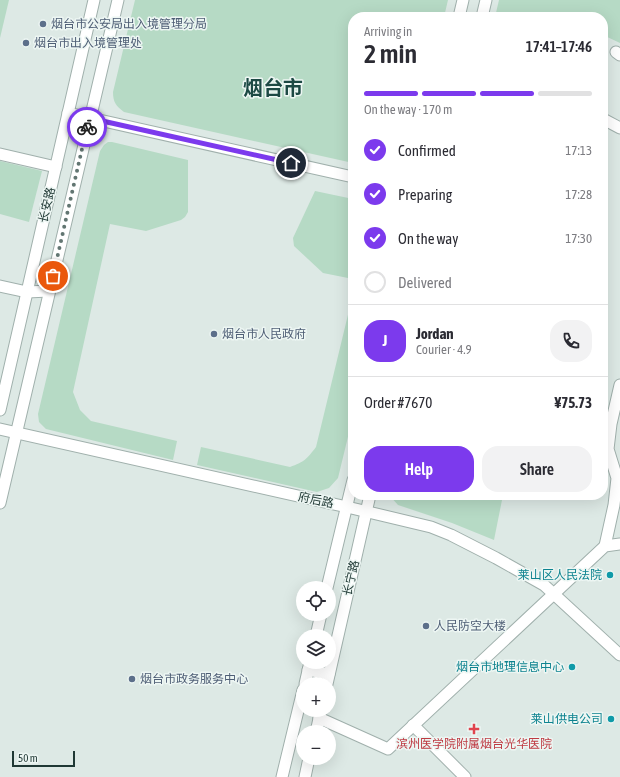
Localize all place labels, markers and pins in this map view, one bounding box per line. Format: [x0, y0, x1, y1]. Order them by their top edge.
place label: 烟台市公安局出入境管理分局 [51, 17, 207, 31]
marker: 烟台市公安局出入境管理分局 [38, 19, 48, 29]
place label: 烟台市出入境管理处 [34, 36, 142, 50]
marker: 烟台市出入境管理处 [21, 38, 31, 48]
pin [274, 146, 308, 180]
pin [36, 259, 70, 293]
place label: 烟台市人民政府 [222, 327, 306, 341]
marker: 烟台市人民政府 [209, 329, 219, 339]
place label: 莱山区人民法院 [518, 568, 602, 582]
marker: 莱山区人民法院 [605, 570, 615, 580]
place label: 人民防空大楼 [434, 619, 506, 633]
marker: 人民防空大楼 [421, 621, 431, 631]
place label: 烟台市地理信息中心 [456, 660, 564, 674]
marker: 烟台市地理信息中心 [567, 662, 577, 672]
place label: 烟台市政务服务中心 [140, 672, 248, 686]
marker: 烟台市政务服务中心 [127, 674, 137, 684]
place label: 莱山供电公司 [531, 712, 603, 726]
marker: 莱山供电公司 [606, 714, 616, 724]
marker: 滨州医学院附属烟台光华医院 [468, 723, 480, 735]
place label: 滨州医学院附属烟台光华医院 [396, 737, 552, 751]

